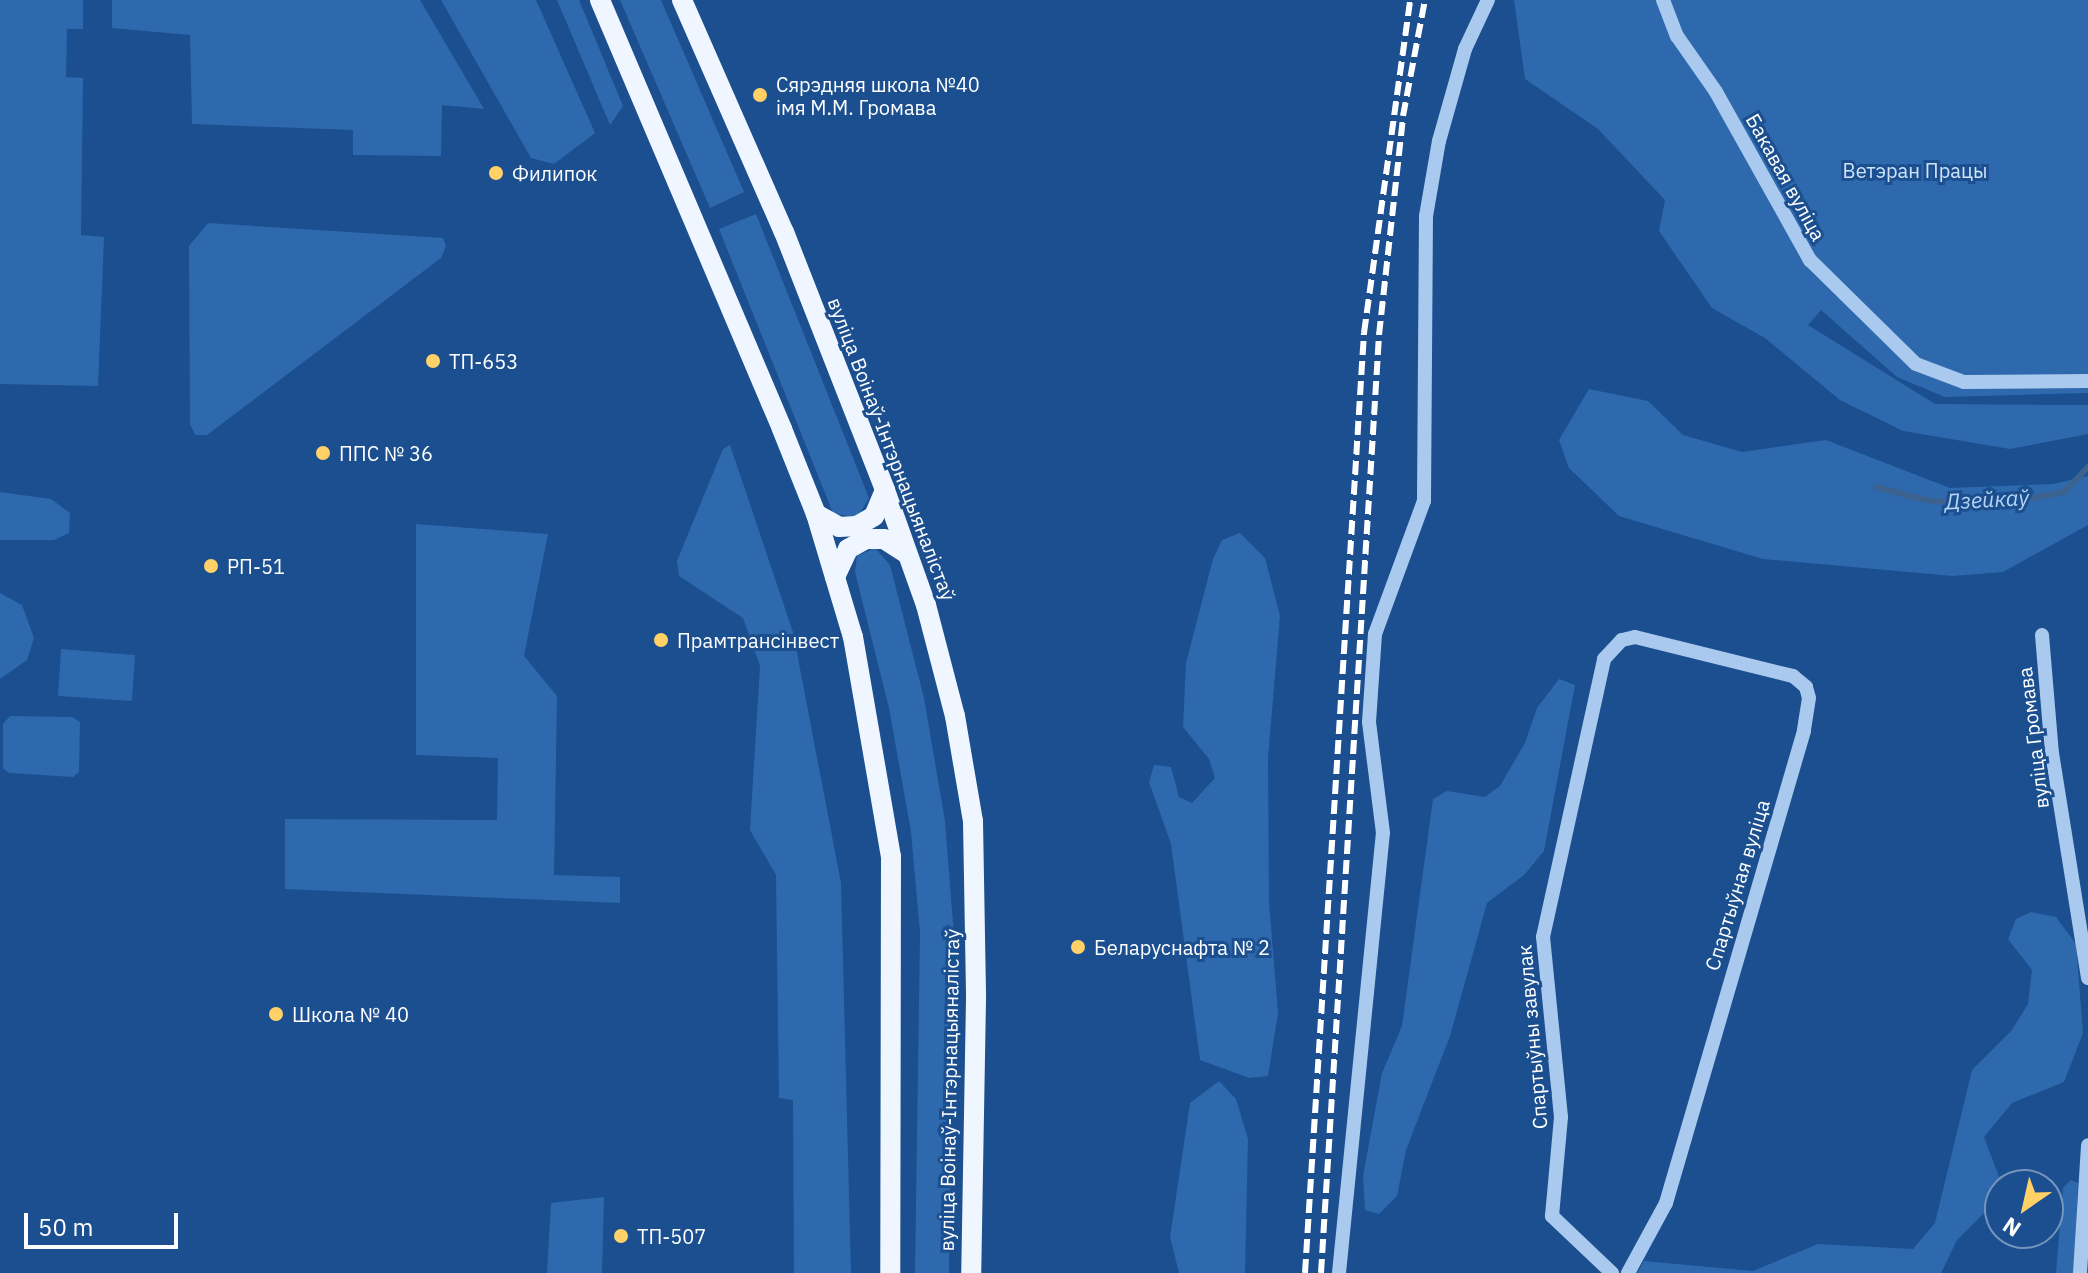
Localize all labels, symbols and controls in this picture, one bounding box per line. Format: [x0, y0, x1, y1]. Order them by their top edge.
place label: Сярэдняя школа №40 імя М.М. Громава [776, 72, 980, 119]
marker: Сярэдняя школа №40 імя М.М. Громава [751, 86, 769, 104]
street label: Бакавая вуліца [1741, 109, 1831, 245]
park label: Ветэран Працы [1843, 158, 1987, 182]
place label: Филипок [512, 161, 597, 185]
marker: Филипок [487, 164, 505, 182]
street label: вуліца Воінаў-Інтэрнацыяналістаў [823, 294, 961, 604]
place label: ТП-653 [449, 349, 518, 373]
marker: ТП-653 [424, 352, 442, 370]
place label: ППС № 36 [339, 441, 433, 465]
marker: ППС № 36 [314, 444, 332, 462]
water label: Дзейкаў [1944, 484, 2030, 514]
place label: РП-51 [227, 554, 285, 578]
marker: РП-51 [202, 557, 220, 575]
place label: Прамтрансінвест [677, 628, 839, 652]
marker: Прамтрансінвест [652, 631, 670, 649]
street label: вуліца Громава [2012, 666, 2054, 810]
street label: Спартыўная вуліца [1700, 797, 1774, 973]
street label: вуліца Воінаў-Інтэрнацыяналістаў [934, 929, 964, 1251]
place label: Беларуснафта № 2 [1094, 935, 1270, 959]
marker: Беларуснафта № 2 [1069, 938, 1087, 956]
street label: Спартыўны завулак [1512, 944, 1552, 1130]
place label: Школа № 40 [292, 1002, 409, 1026]
marker: Школа № 40 [267, 1005, 285, 1023]
north arrow [1984, 1169, 2064, 1249]
scale bar [28, 1197, 182, 1247]
text: 50 m [38, 1211, 93, 1243]
text: N [1997, 1211, 2026, 1244]
place label: ТП-507 [637, 1224, 706, 1248]
marker: ТП-507 [612, 1227, 630, 1245]

